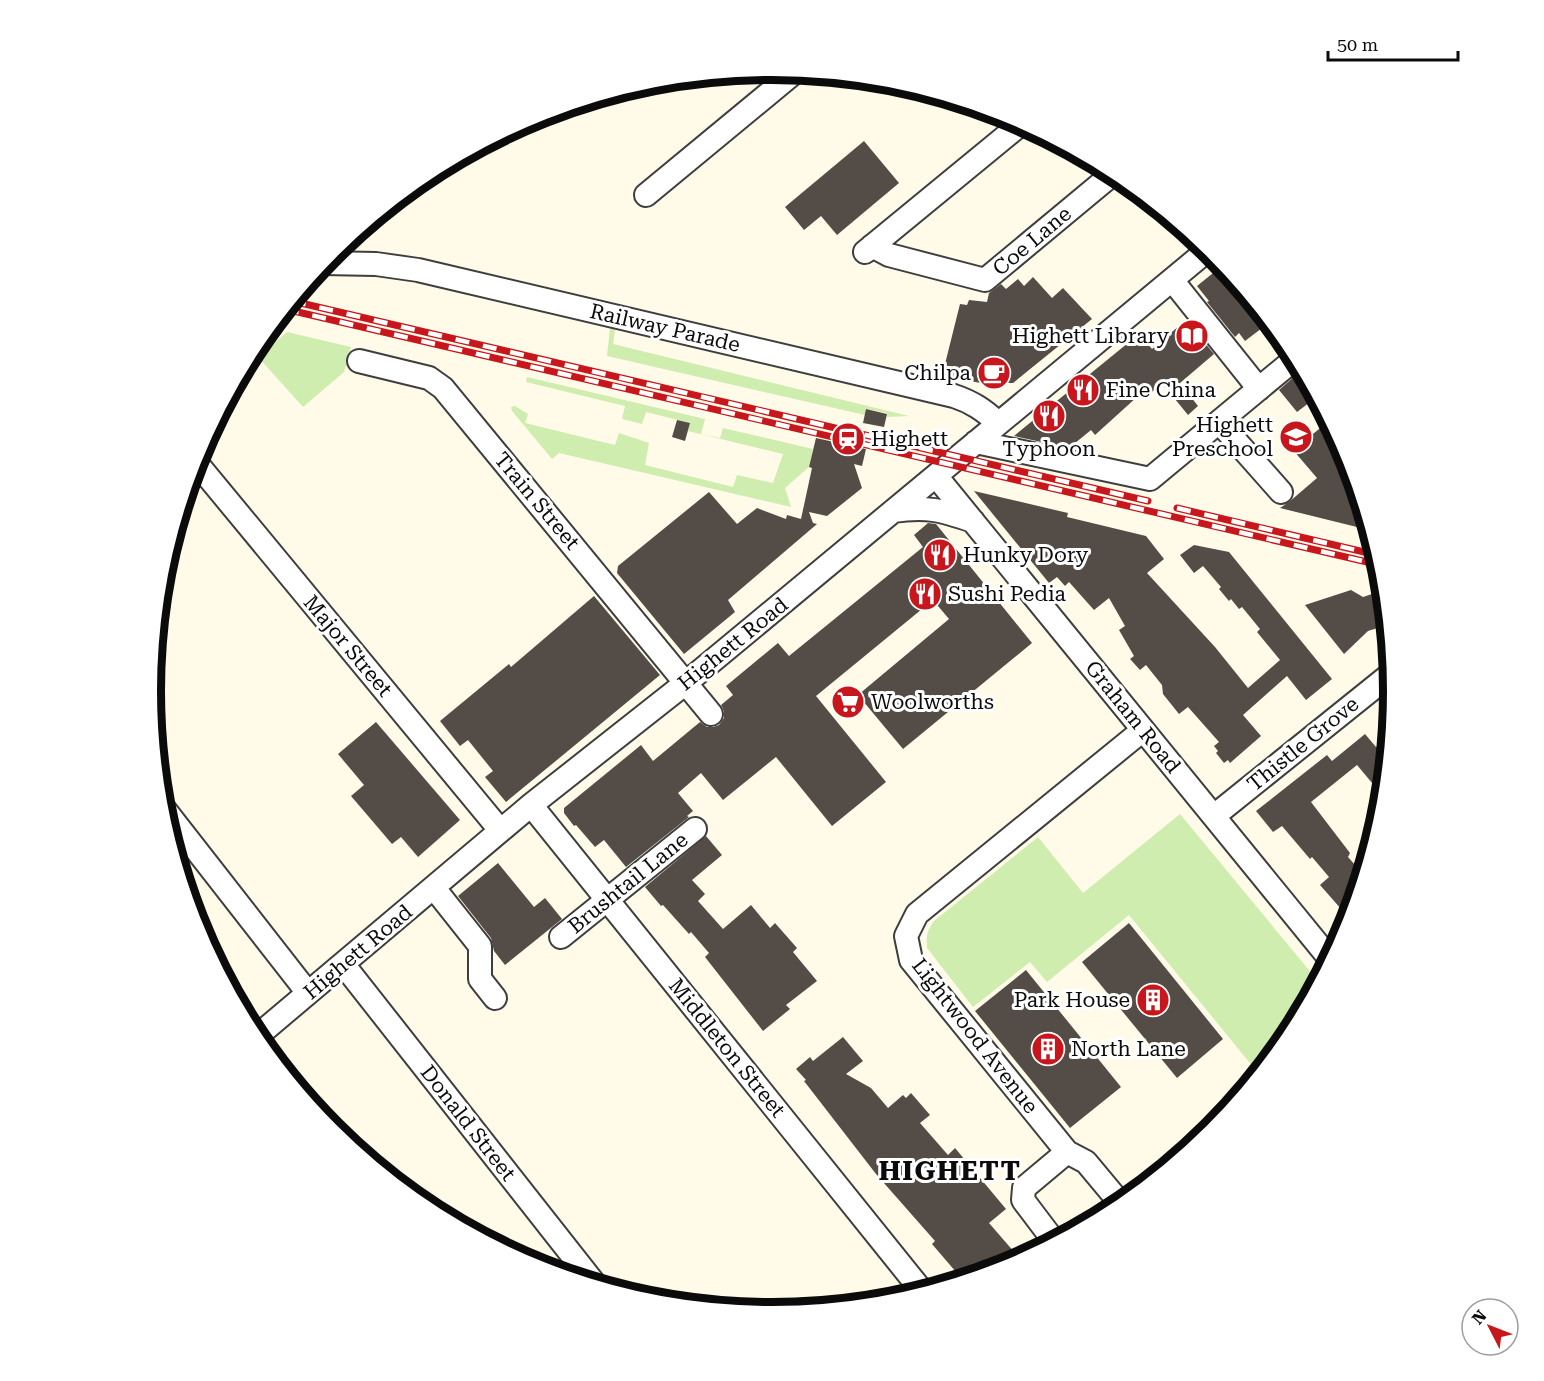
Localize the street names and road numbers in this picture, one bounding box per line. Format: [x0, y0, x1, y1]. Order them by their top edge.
street label: Coe Lane [988, 201, 1076, 281]
street label: Railway Parade [588, 299, 742, 357]
street label: Train Street [489, 448, 585, 555]
street label: Major Street [299, 591, 397, 702]
street label: Highett Road [673, 592, 793, 695]
street label: Graham Road [1080, 656, 1186, 778]
street label: Thistle Grove [1243, 692, 1363, 796]
street label: Brushtail Lane [563, 828, 693, 938]
street label: Highett Road [299, 899, 417, 1004]
street label: Lightwood Avenue [907, 954, 1043, 1118]
street label: Middleton Street [664, 974, 790, 1122]
street label: Donald Street [416, 1061, 521, 1186]

